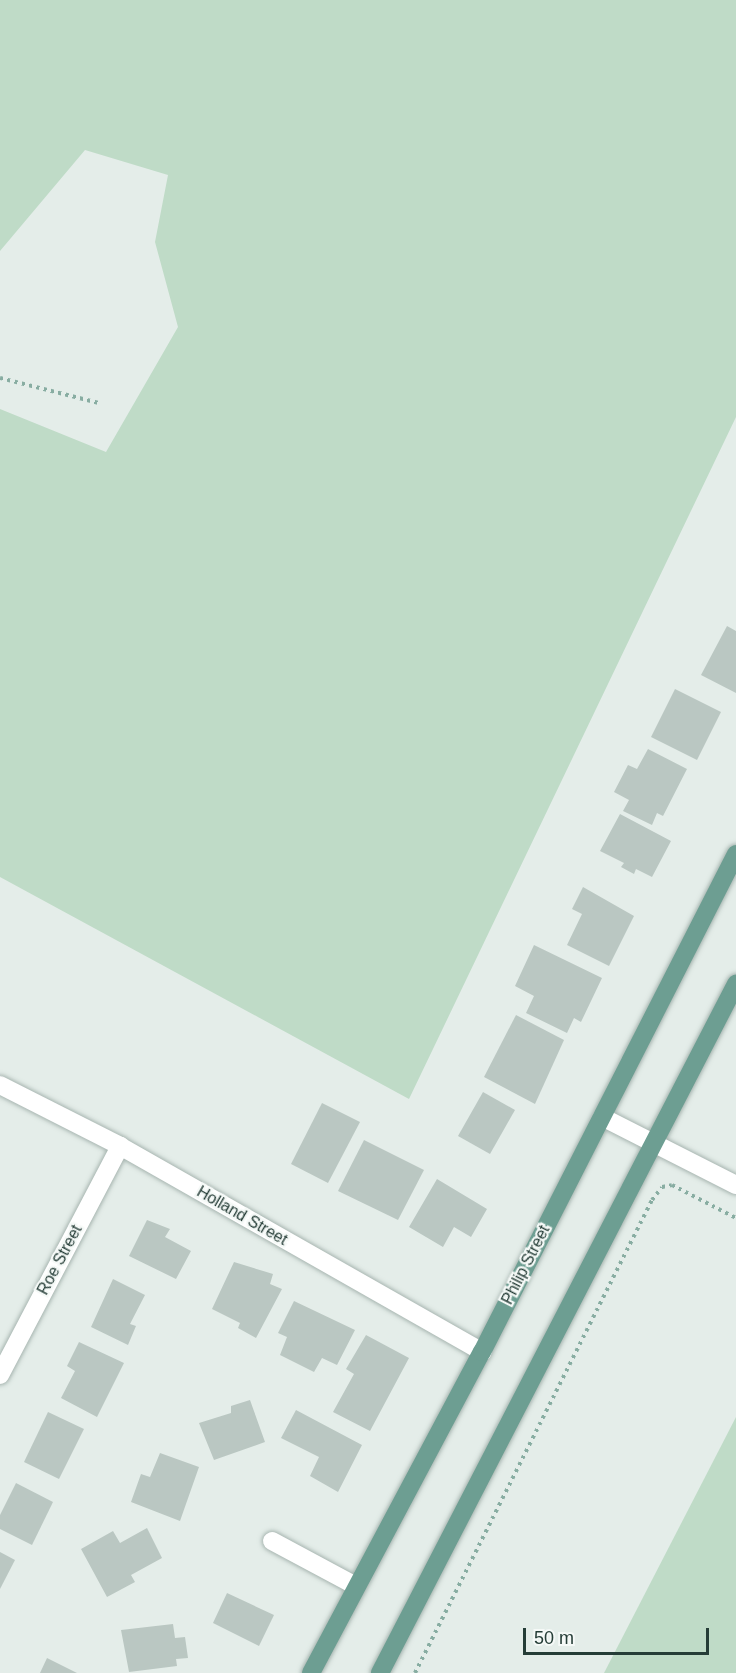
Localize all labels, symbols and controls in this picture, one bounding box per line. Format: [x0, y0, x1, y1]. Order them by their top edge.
street label: Holland Street [193, 1182, 291, 1250]
street label: Roe Street [34, 1222, 86, 1298]
street label: Philip Street [498, 1222, 554, 1308]
scale bar [526, 1616, 712, 1654]
text: 50 m [534, 1628, 574, 1648]

